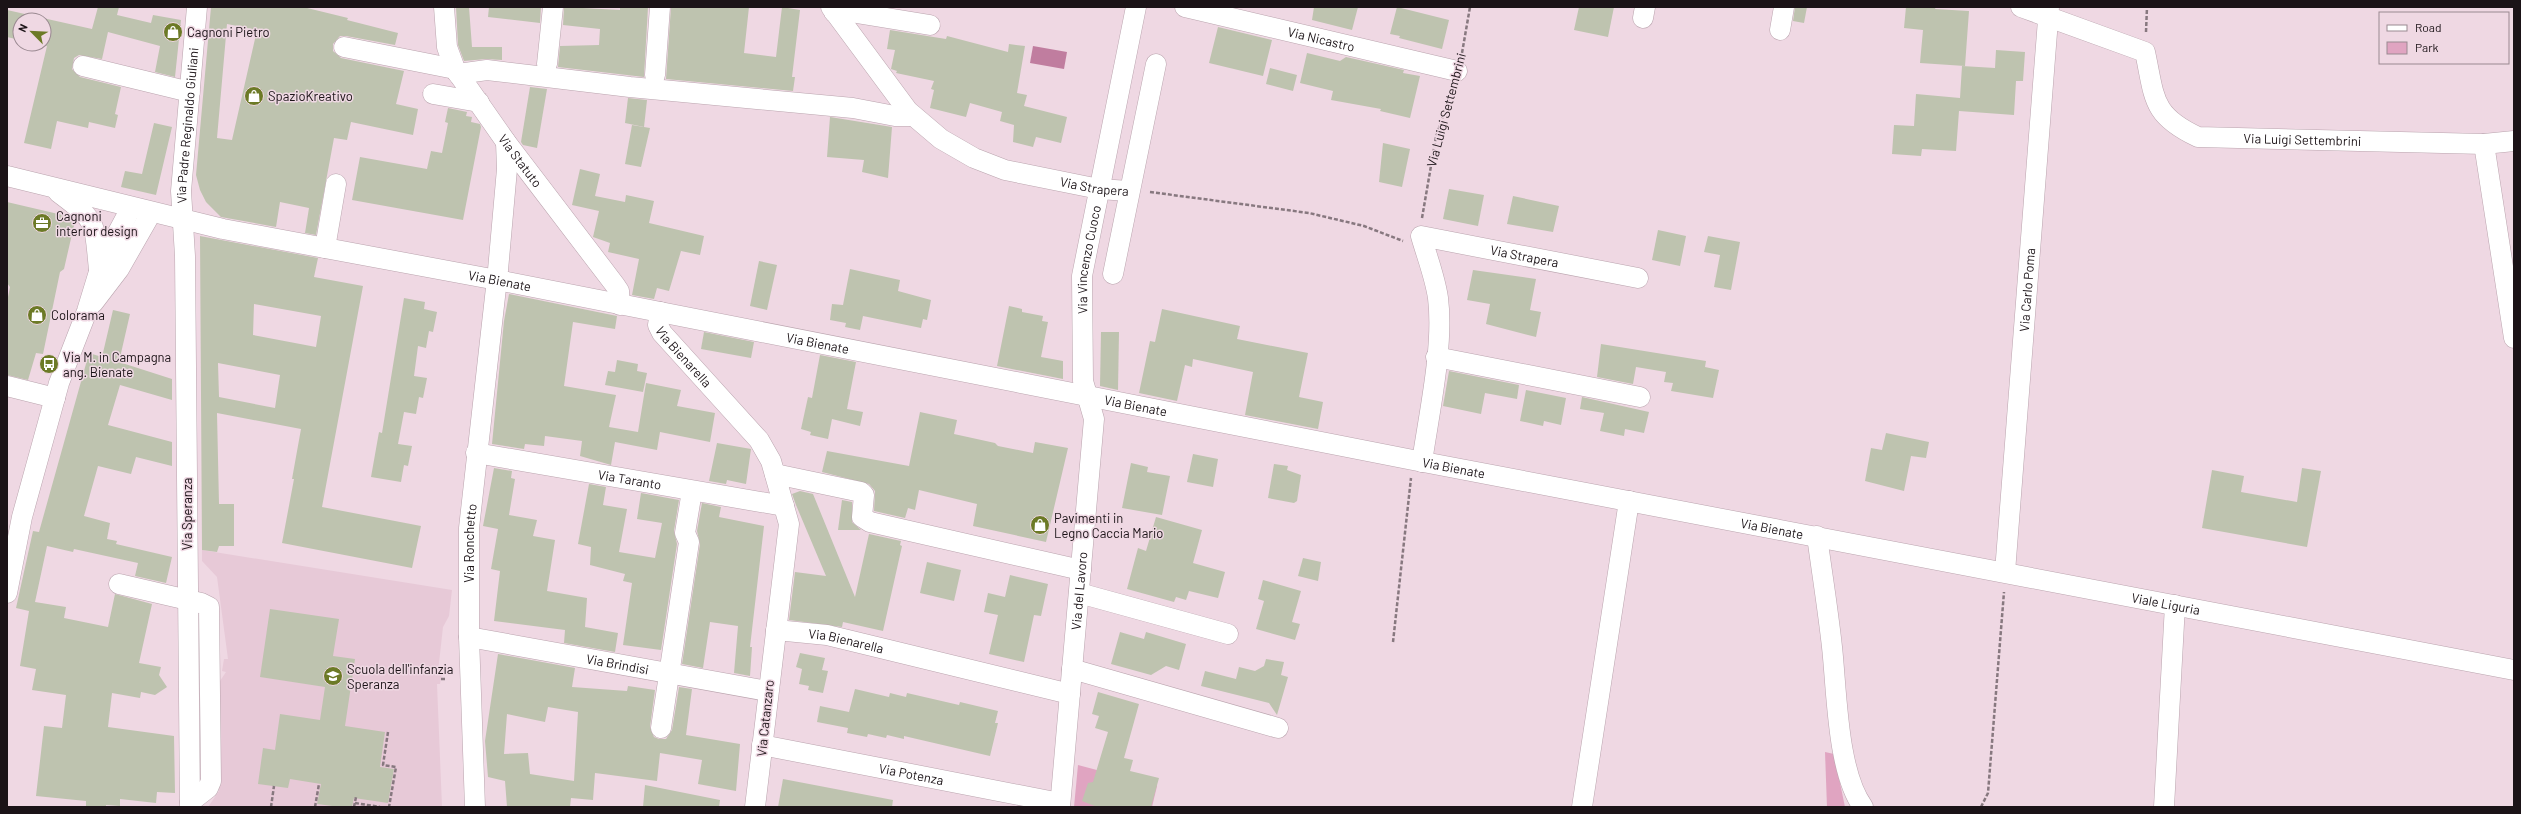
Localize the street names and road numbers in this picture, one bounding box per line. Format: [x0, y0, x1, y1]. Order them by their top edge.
street label: Via Nicastro [1286, 23, 1356, 55]
street label: Via Padre Reginaldo Giuliani [173, 47, 201, 204]
street label: Via Luigi Settembrini [1423, 51, 1469, 169]
street label: Via Luigi Settembrini [2243, 130, 2361, 149]
street label: Via Statuto [495, 131, 546, 190]
street label: Via Strapera [1059, 173, 1129, 199]
street label: Via Vincenzo Cuoco [1074, 204, 1104, 314]
street label: Via Strapera [1489, 242, 1560, 270]
street label: Via Carlo Poma [2016, 247, 2038, 332]
street label: Via Bienate [467, 267, 533, 295]
street label: Via Bienarella [652, 324, 715, 390]
street label: Via Bienate [785, 329, 851, 357]
street label: Via Bienate [1103, 392, 1169, 420]
street label: Via Bienate [1421, 454, 1487, 482]
street label: Via Taranto [597, 466, 663, 493]
street label: Via Speranza [179, 478, 195, 550]
street label: Via Ronchetto [461, 503, 480, 583]
street label: Via Bienate [1739, 515, 1805, 542]
street label: Via del Lavoro [1068, 551, 1090, 631]
street label: Viale Liguria [2130, 589, 2201, 618]
street label: Via Bienarella [808, 625, 885, 656]
street label: Via Brindisi [585, 650, 650, 677]
street label: Via Catanzaro [753, 679, 777, 757]
street label: Via Potenza [877, 760, 945, 788]

